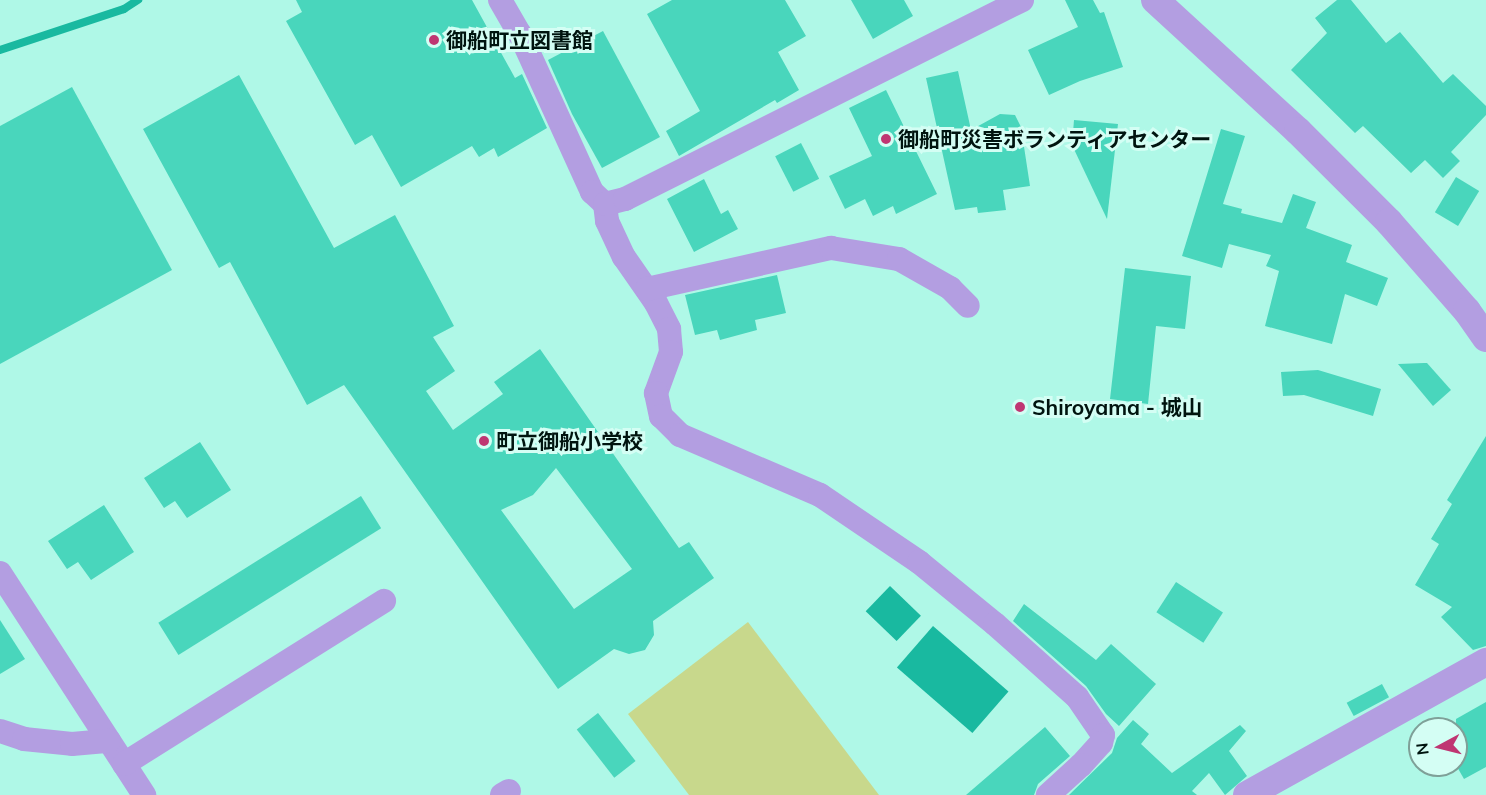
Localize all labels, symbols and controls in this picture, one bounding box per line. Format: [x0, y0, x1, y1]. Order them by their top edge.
place label: 御船町立図書館 [446, 27, 593, 53]
marker: 御船町立図書館 [427, 33, 441, 47]
place label: 御船町災害ボランティアセンター [898, 126, 1213, 152]
marker: 御船町災害ボランティアセンター [879, 132, 893, 146]
place label: Shiroyama - 城山 [1032, 394, 1203, 420]
marker: Shiroyama - 城山 [1013, 400, 1027, 414]
place label: 町立御船小学校 [496, 428, 643, 454]
marker: 町立御船小学校 [477, 434, 491, 448]
north arrow [1408, 717, 1468, 777]
text: N [1411, 742, 1433, 756]

